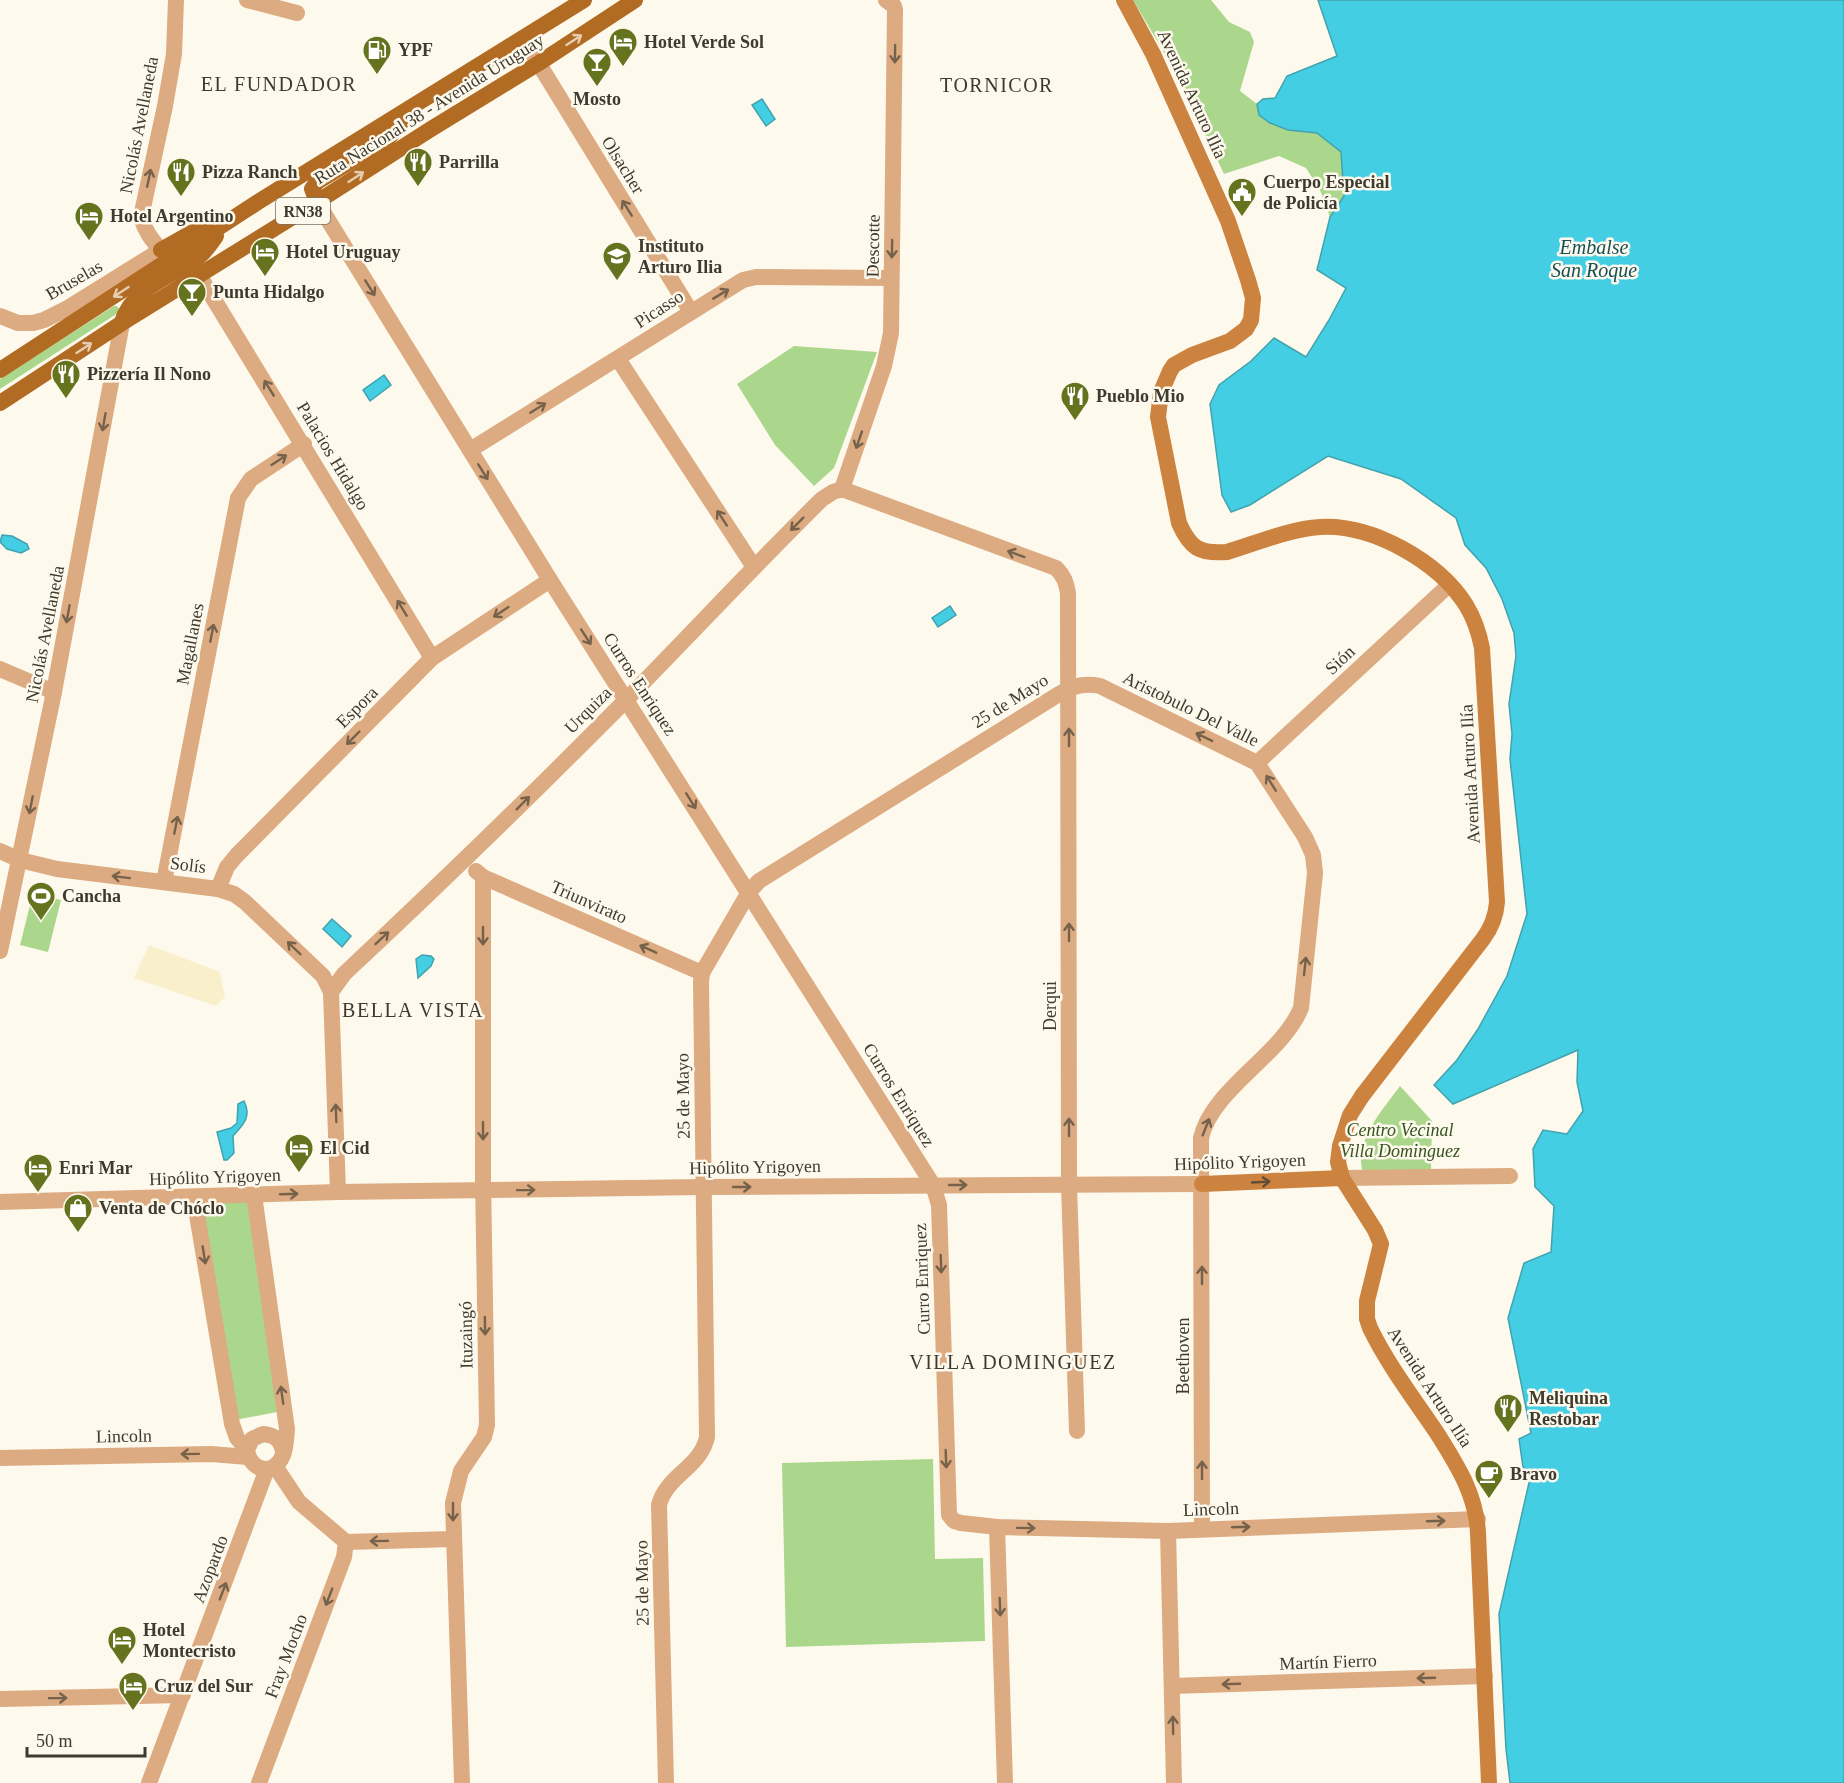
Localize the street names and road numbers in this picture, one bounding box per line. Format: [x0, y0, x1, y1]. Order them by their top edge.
street label: Avenida Arturo Ilía [1153, 27, 1231, 162]
street label: Ruta Nacional 38 - Avenida Uruguay [310, 30, 548, 188]
street label: Nicolás Avellaneda [116, 55, 162, 195]
street label: Olsacher [598, 133, 648, 197]
road number: RN38 [276, 198, 330, 224]
street label: Descotte [862, 214, 884, 278]
street label: Bruselas [42, 256, 106, 304]
street label: Picasso [631, 286, 687, 332]
street label: Palacios Hidalgo [293, 398, 373, 514]
street label: Nicolás Avellaneda [22, 564, 68, 704]
street label: Magallanes [172, 601, 208, 687]
street label: Curros Enriquez [599, 629, 681, 739]
street label: Sión [1321, 641, 1359, 679]
street label: Aristobulo Del Valle [1120, 667, 1262, 751]
street label: 25 de Mayo [968, 670, 1052, 732]
street label: Espora [332, 682, 382, 732]
street label: Urquiza [560, 682, 616, 738]
street label: Avenida Arturo Ilía [1456, 704, 1484, 844]
street label: Solís [169, 853, 207, 877]
street label: Triunvirato [548, 876, 630, 928]
street label: Derqui [1040, 981, 1060, 1031]
street label: Curros Enriquez [859, 1039, 939, 1151]
street label: 25 de Mayo [672, 1053, 694, 1139]
street label: Hipólito Yrigoyen [1174, 1150, 1306, 1174]
street label: Hipólito Yrigoyen [689, 1156, 821, 1178]
street label: Hipólito Yrigoyen [149, 1165, 281, 1189]
street label: Curro Enriquez [910, 1223, 934, 1335]
street label: Ituzaingó [455, 1301, 477, 1369]
street label: Beethoven [1173, 1318, 1193, 1394]
street label: Avenida Arturo Ilía [1384, 1323, 1476, 1451]
street label: Lincoln [96, 1426, 152, 1446]
street label: Lincoln [1183, 1498, 1239, 1520]
street label: Azopardo [188, 1532, 232, 1606]
street label: 25 de Mayo [631, 1540, 653, 1626]
street label: Fray Mocho [261, 1611, 311, 1701]
street label: Martín Fierro [1279, 1650, 1377, 1674]

